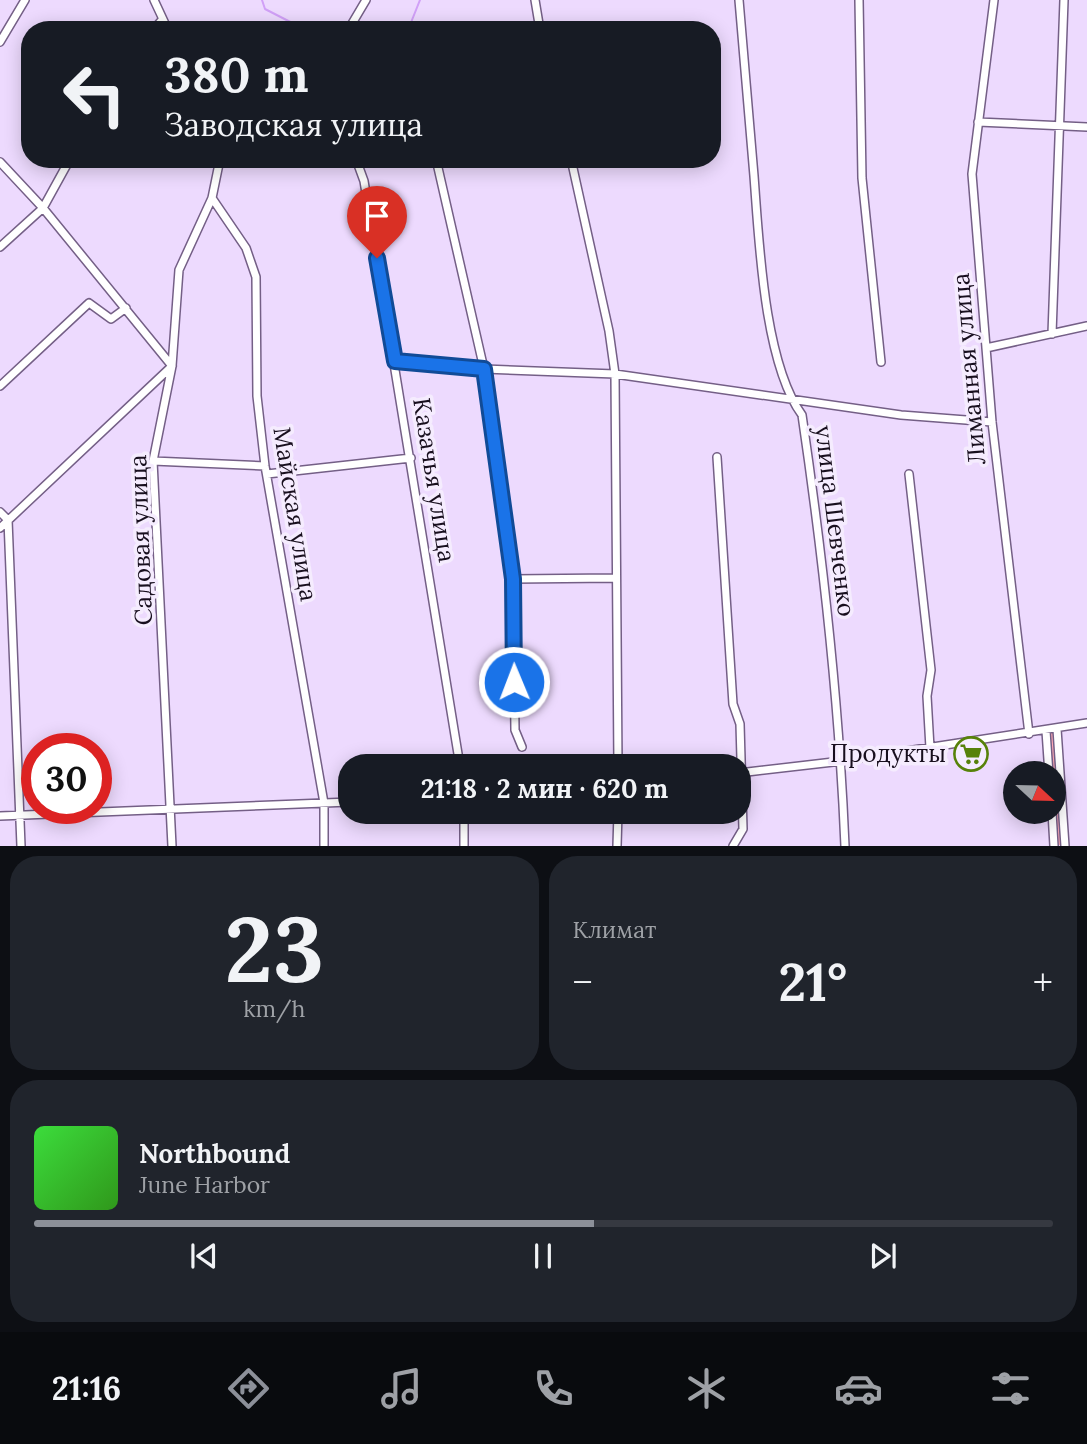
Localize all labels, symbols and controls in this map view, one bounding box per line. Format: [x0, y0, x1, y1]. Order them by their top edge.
text: 380 m [164, 43, 309, 105]
icon: left [49, 49, 140, 140]
text: Заводская улица [164, 104, 423, 145]
pin [347, 186, 407, 258]
icon: arrive [358, 197, 396, 235]
street label: Лиманная улица [945, 272, 992, 466]
street label: Казачья улица [406, 395, 463, 564]
street label: улица Шевченко [808, 424, 863, 618]
street label: Майская улица [266, 425, 325, 603]
street label: Садовая улица [122, 454, 159, 626]
position arrow [477, 645, 551, 719]
speed limit sign: 30 [21, 733, 112, 824]
supermarket icon: Продукты [952, 735, 990, 773]
place label: Продукты [830, 738, 946, 769]
north arrow [1003, 761, 1066, 824]
map controls [1003, 761, 1066, 824]
text: 21:18 · 2 мин · 620 m [421, 772, 668, 805]
text: 23 [225, 890, 324, 1007]
text: Климат [573, 915, 656, 944]
text: 21° [778, 949, 847, 1015]
text: − [573, 958, 593, 1006]
text: + [1033, 958, 1053, 1006]
text: km/h [243, 994, 305, 1023]
text: Northbound [139, 1137, 290, 1170]
text: June Harbor [139, 1170, 270, 1199]
icon: previous [185, 1237, 223, 1275]
icon: pause [524, 1237, 562, 1275]
icon: next [864, 1237, 902, 1275]
icon: directions [224, 1364, 273, 1413]
icon: music [377, 1364, 426, 1413]
icon: phone [529, 1364, 578, 1413]
icon: climate [682, 1364, 731, 1413]
icon: car [834, 1364, 883, 1413]
icon: filters [986, 1364, 1035, 1413]
text: 21:16 [52, 1368, 121, 1409]

